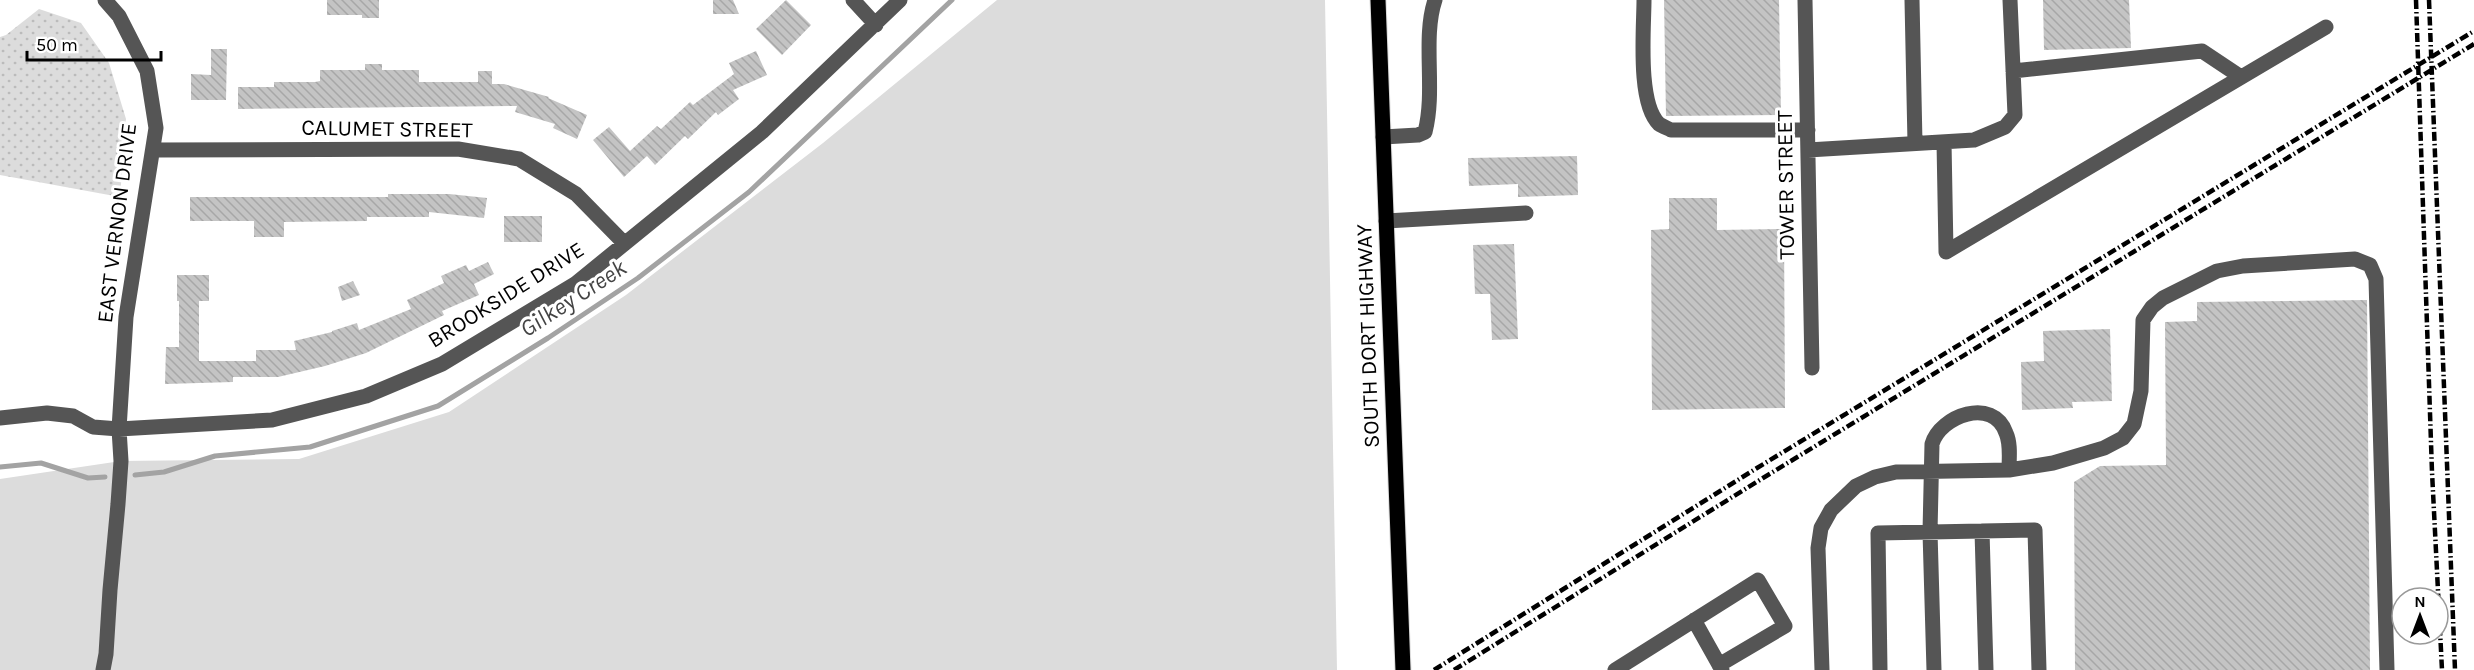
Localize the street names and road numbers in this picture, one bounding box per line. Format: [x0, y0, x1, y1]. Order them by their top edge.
street label: TOWER STREET [1772, 110, 1800, 260]
street label: CALUMET STREET [301, 115, 473, 143]
street label: EAST VERNON DRIVE [92, 122, 142, 324]
street label: SOUTH DORT HIGHWAY [1351, 224, 1385, 448]
street label: BROOKSIDE DRIVE [423, 236, 589, 354]

